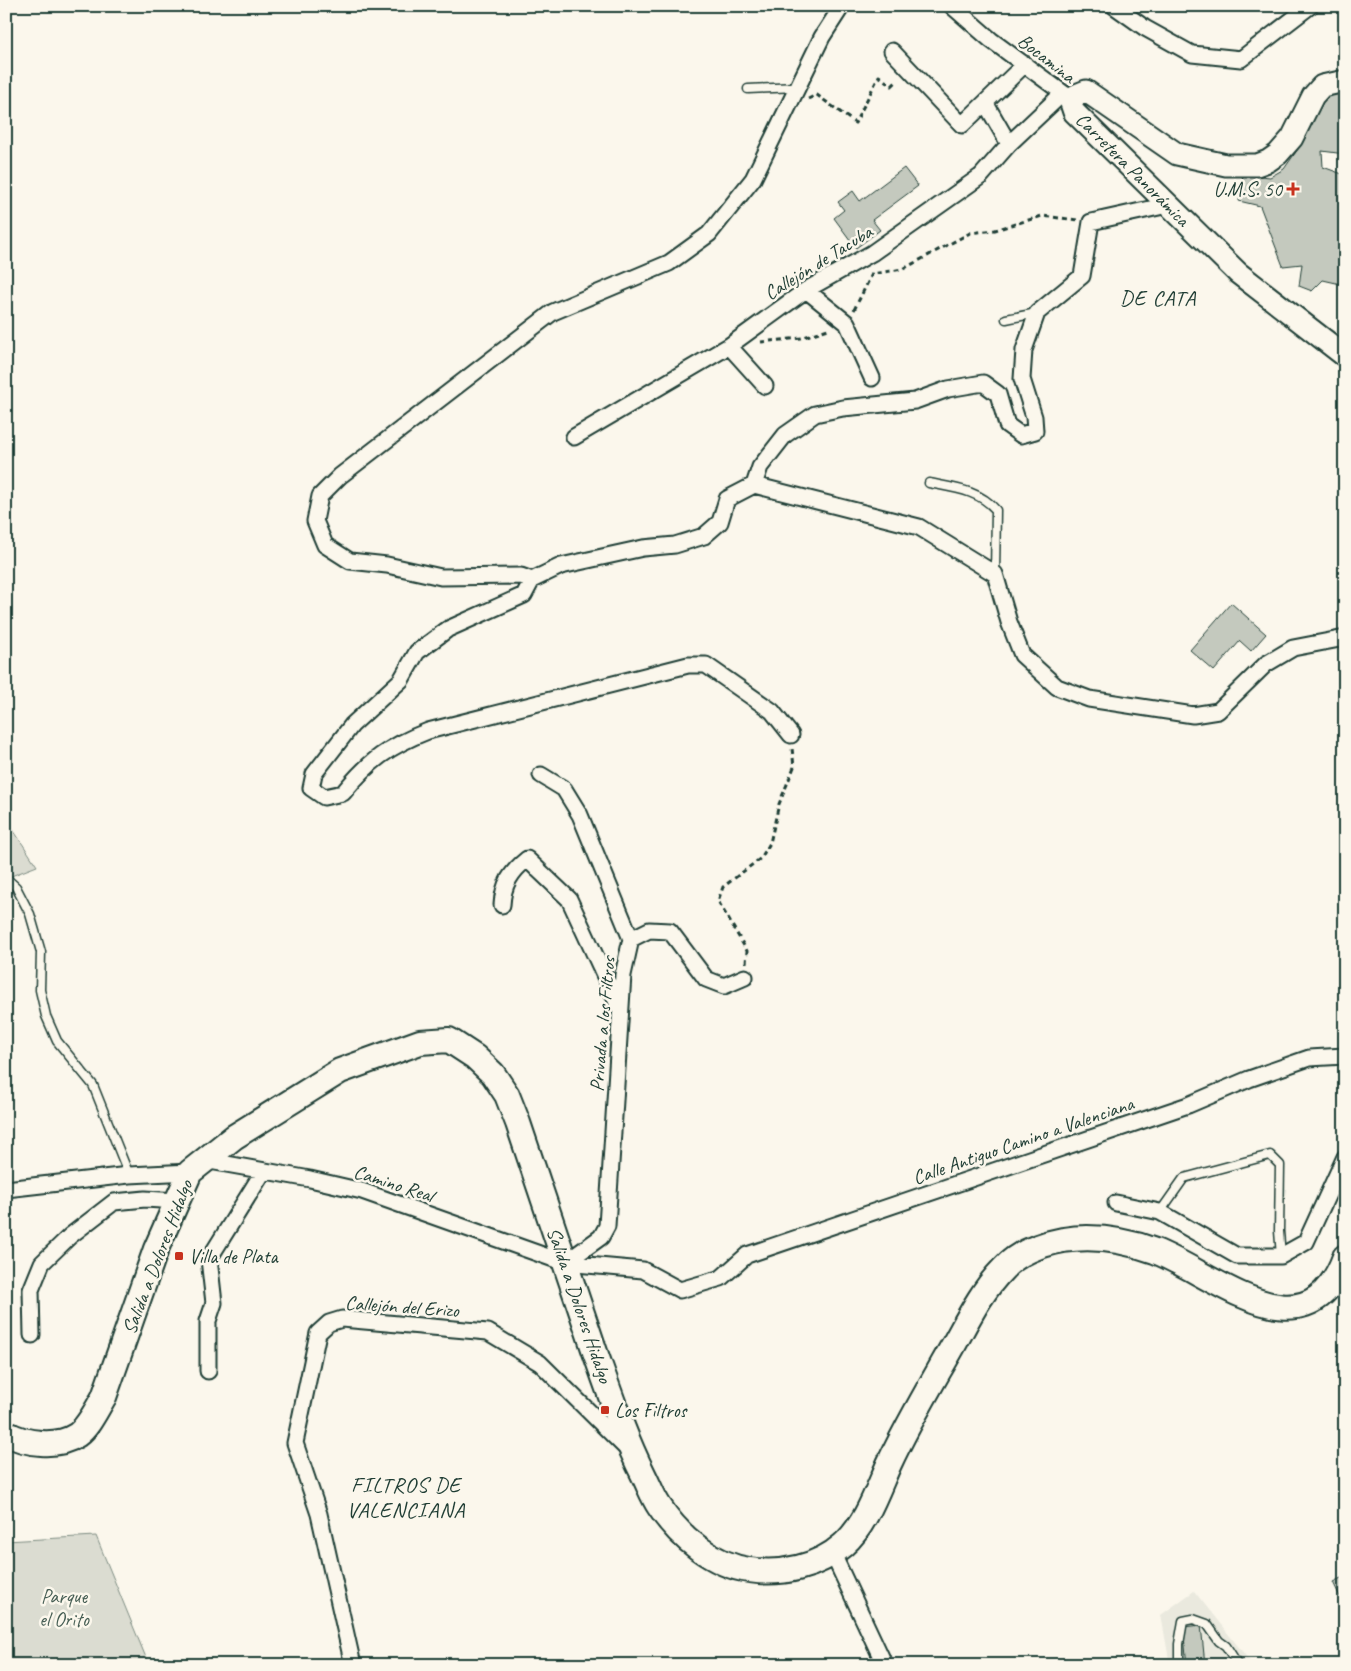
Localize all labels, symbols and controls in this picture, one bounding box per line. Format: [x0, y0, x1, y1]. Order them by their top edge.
street label: Bocamina [1013, 28, 1081, 89]
street label: Carretera Panorámica [1070, 107, 1196, 233]
place label: U.M.S. 50 [1214, 177, 1284, 202]
marker: U.M.S. 50 [1286, 182, 1300, 196]
street label: Callejón de Tacuba [759, 218, 878, 306]
district label: DE CATA [1120, 284, 1196, 312]
street label: Privada a los Filtros [584, 953, 621, 1093]
street label: Calle Antiguo Camino a Valenciana [909, 1090, 1139, 1190]
street label: Camino Real [351, 1159, 440, 1209]
street label: Salida a Dolores Hidalgo [117, 1176, 199, 1338]
street label: Salida a Dolores Hidalgo [541, 1224, 618, 1387]
place label: Villa de Plata [189, 1244, 280, 1269]
marker: Villa de Plata [173, 1250, 185, 1262]
street label: Callejón del Erizo [344, 1290, 461, 1323]
place label: Los Filtros [615, 1398, 689, 1423]
marker: Los Filtros [599, 1404, 611, 1416]
district label: FILTROS DE VALENCIANA [347, 1471, 465, 1524]
park label: Parque el Orito [39, 1584, 90, 1632]

